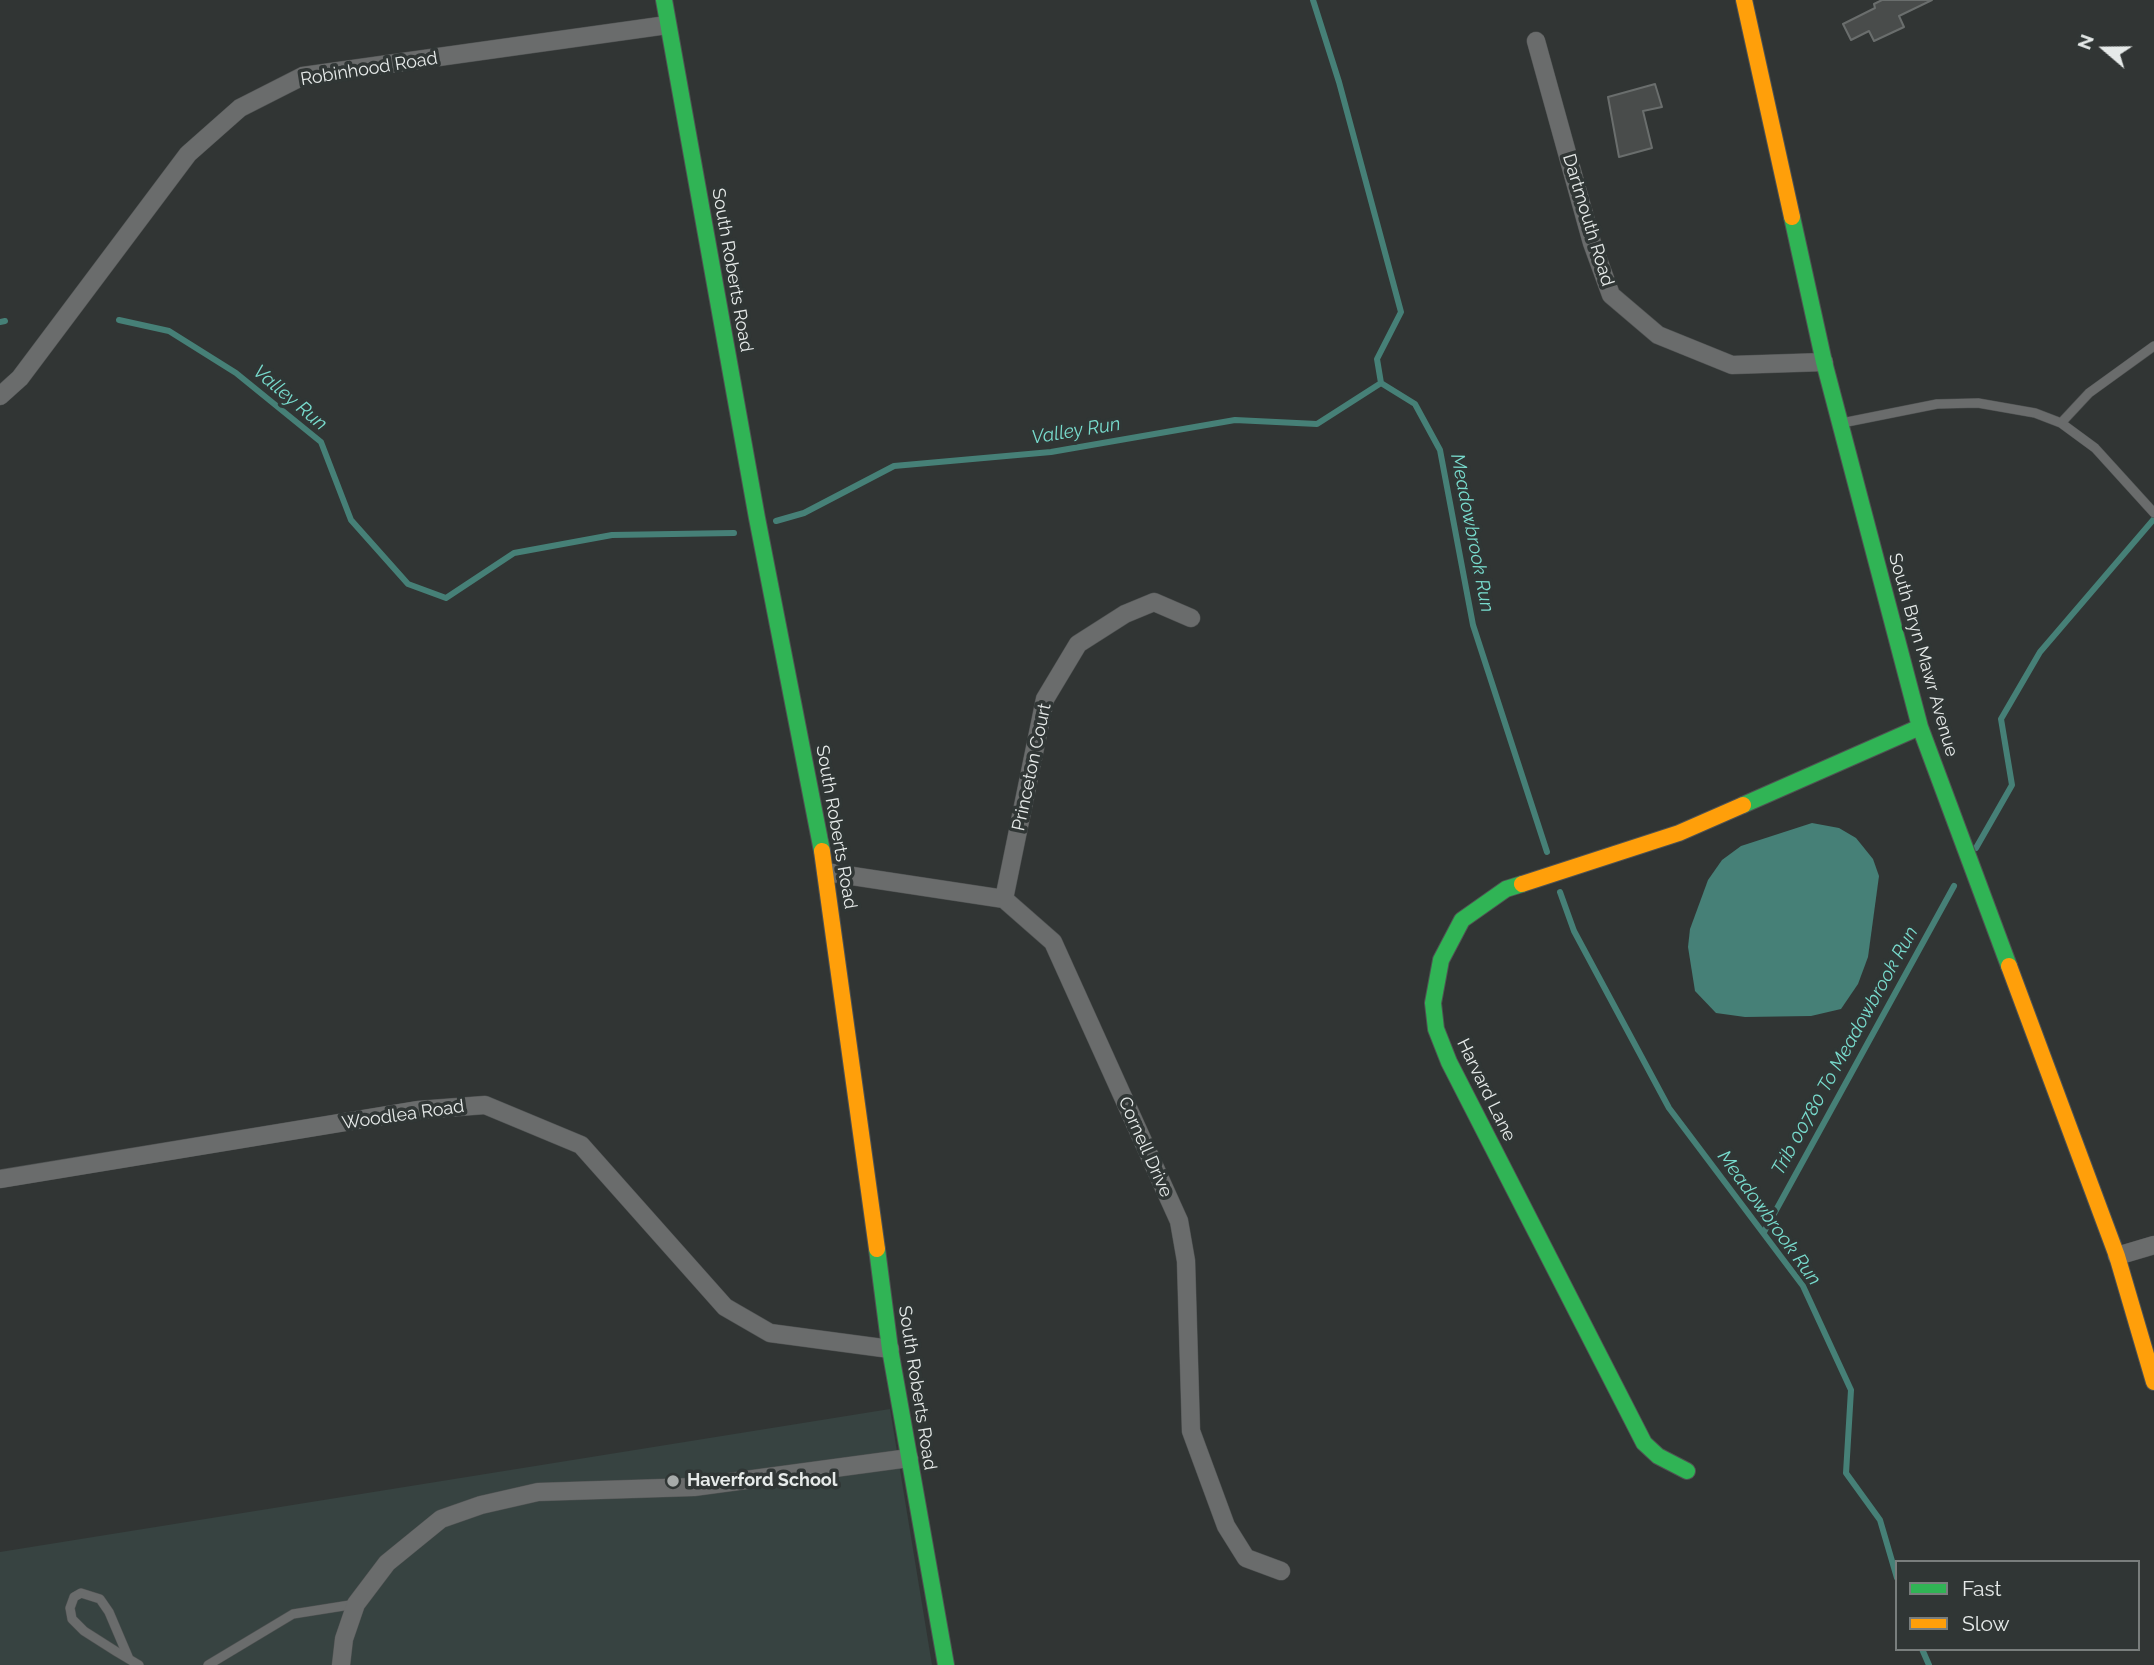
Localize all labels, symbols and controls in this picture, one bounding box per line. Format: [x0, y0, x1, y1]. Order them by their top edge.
north arrow [2070, 14, 2140, 84]
text: N [2072, 31, 2098, 52]
street label: Robinhood Road [299, 47, 439, 91]
street label: Dartmouth Road [1558, 151, 1618, 289]
street label: South Roberts Road [707, 186, 757, 354]
water label: Valley Run [248, 360, 332, 436]
water label: Valley Run [1030, 413, 1122, 449]
water label: Meadowbrook Run [1445, 452, 1499, 614]
street label: South Bryn Mawr Avenue [1884, 551, 1962, 759]
street label: Princeton Court [1008, 701, 1056, 833]
street label: South Roberts Road [811, 743, 861, 911]
water label: Trib 00780 To Meadowbrook Run [1767, 923, 1923, 1179]
street label: Harvard Lane [1452, 1035, 1520, 1145]
street label: Cornell Drive [1113, 1093, 1177, 1201]
street label: Woodlea Road [340, 1096, 466, 1134]
water label: Meadowbrook Run [1712, 1146, 1826, 1290]
street label: South Roberts Road [893, 1304, 941, 1472]
place label: Haverford School [687, 1470, 837, 1492]
marker: Haverford School [665, 1473, 681, 1489]
legend [1895, 1560, 2140, 1651]
text: Fast [1962, 1576, 2002, 1601]
text: Slow [1962, 1611, 2010, 1636]

